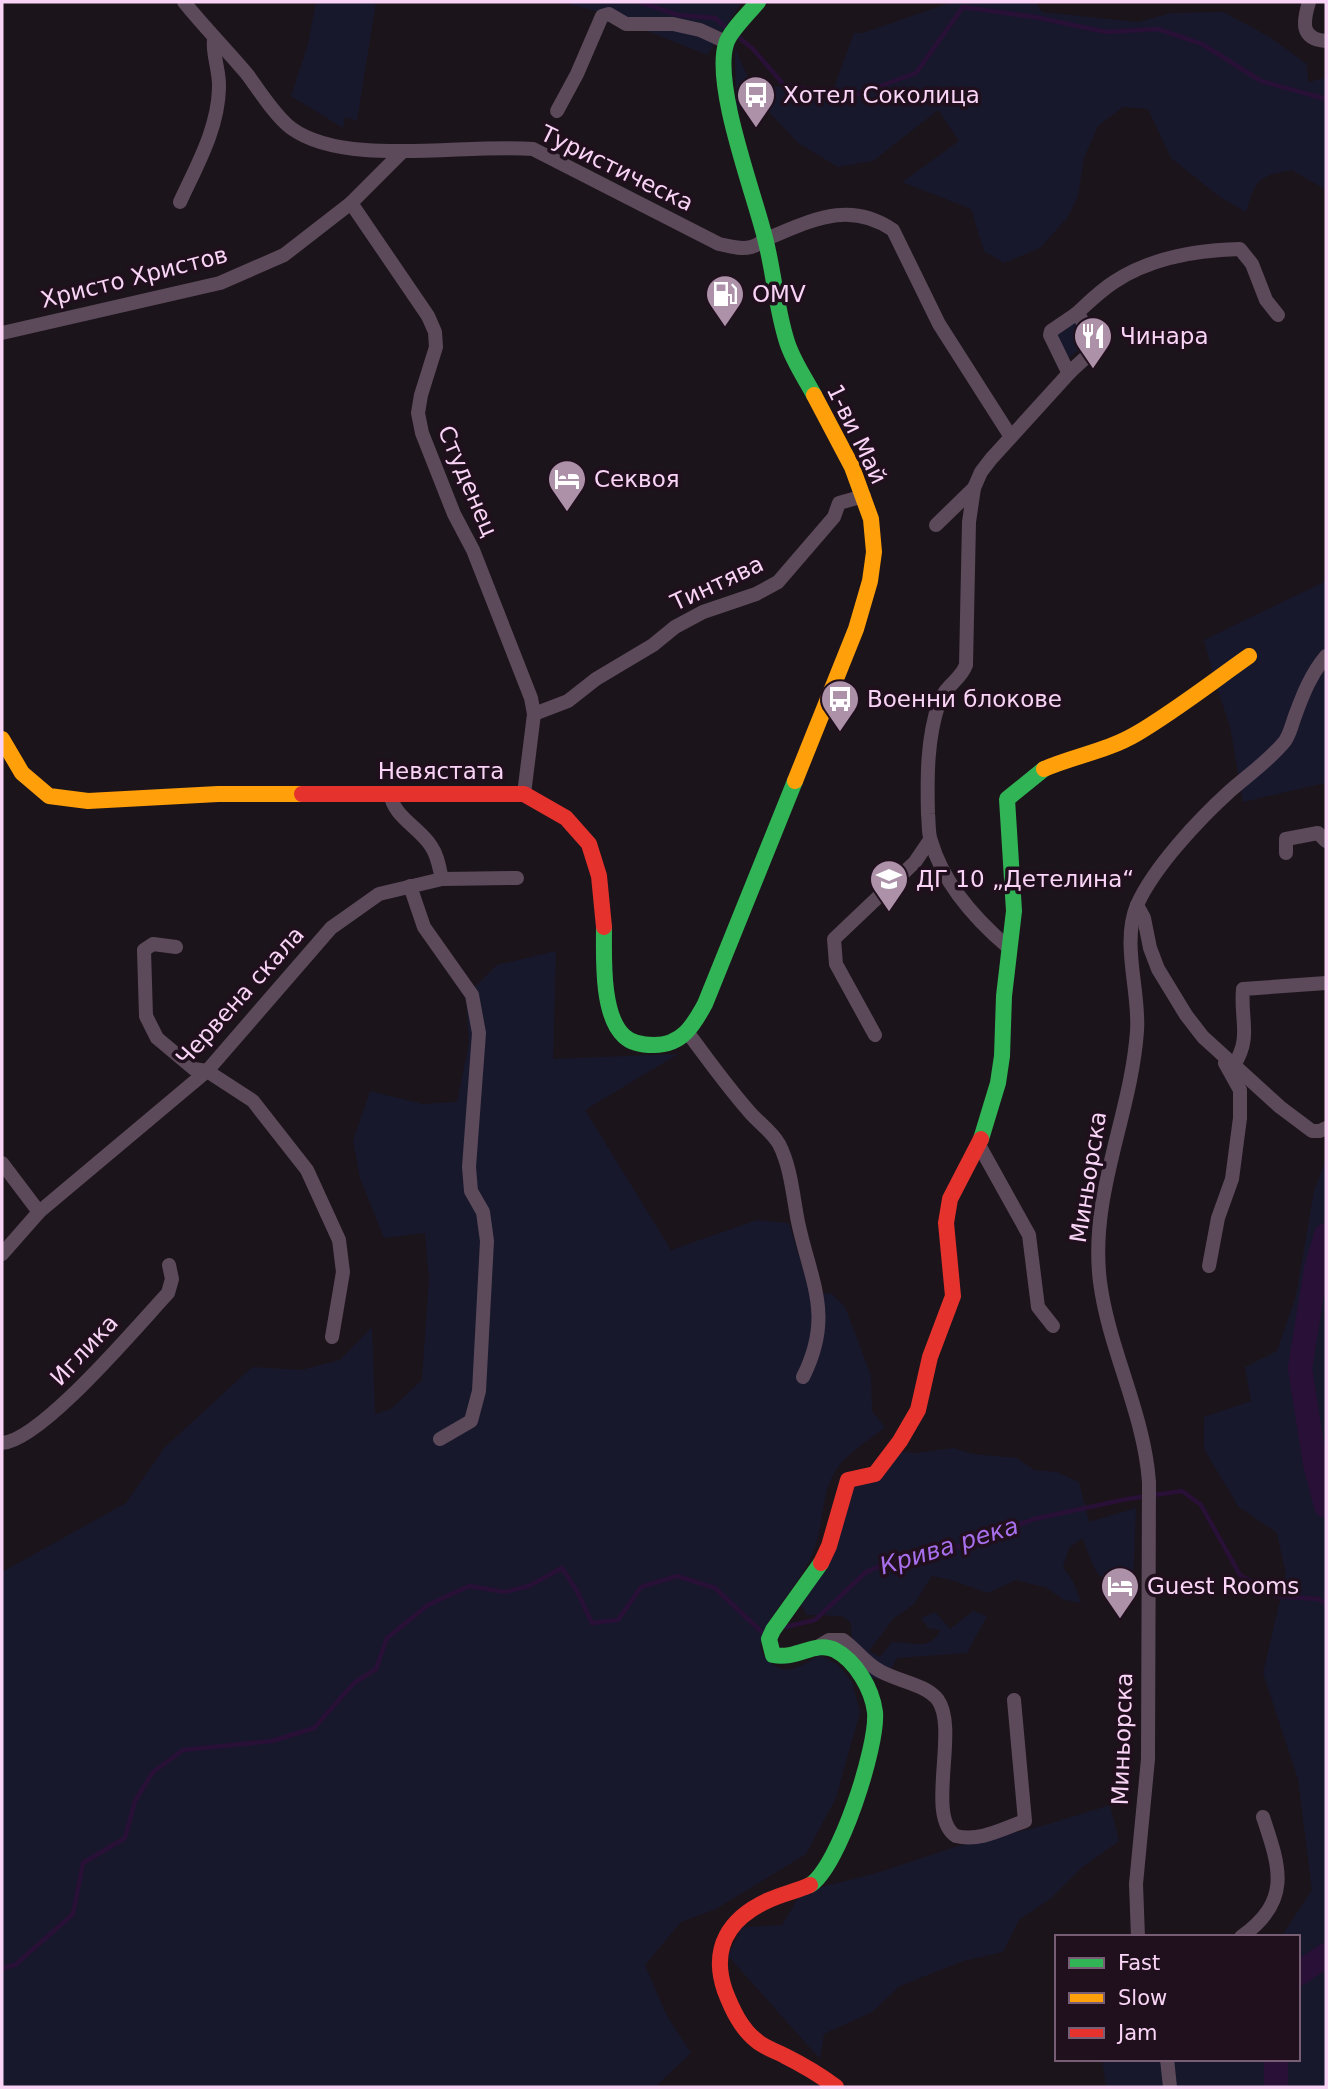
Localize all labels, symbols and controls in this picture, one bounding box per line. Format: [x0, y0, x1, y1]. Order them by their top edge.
bus stop icon: Хотел Соколица [735, 74, 777, 129]
place label: Хотел Соколица [783, 82, 980, 108]
street label: Туристическа [536, 119, 698, 216]
street label: Христо Христов [38, 241, 230, 313]
fuel station icon: OMV [704, 273, 746, 328]
place label: OMV [752, 281, 806, 307]
restaurant icon: Чинара [1072, 315, 1114, 370]
place label: Чинара [1120, 323, 1209, 349]
street label: 1-ви Май [822, 380, 892, 488]
street label: Студенец [433, 422, 503, 540]
hotel icon: Секвоя [546, 458, 588, 513]
place label: Секвоя [594, 466, 680, 492]
street label: Тинтява [666, 550, 767, 616]
bus stop icon: Военни блокове [819, 678, 861, 733]
place label: Военни блокове [867, 686, 1062, 712]
street label: Невястата [378, 758, 504, 784]
school or university icon: ДГ 10 „Детелина“ [868, 858, 910, 913]
place label: ДГ 10 „Детелина“ [916, 866, 1134, 892]
street label: Червена скала [171, 921, 309, 1071]
street label: Миньорска [1065, 1109, 1111, 1245]
street label: Иглика [45, 1309, 123, 1391]
water label: Крива река [876, 1512, 1022, 1580]
hotel icon: Guest Rooms [1099, 1565, 1141, 1620]
place label: Guest Rooms [1147, 1573, 1299, 1599]
street label: Миньорска [1107, 1672, 1137, 1806]
legend [1055, 1935, 1300, 2061]
text: Fast [1118, 1951, 1160, 1975]
text: Slow [1118, 1986, 1167, 2010]
text: Jam [1116, 2021, 1158, 2045]

